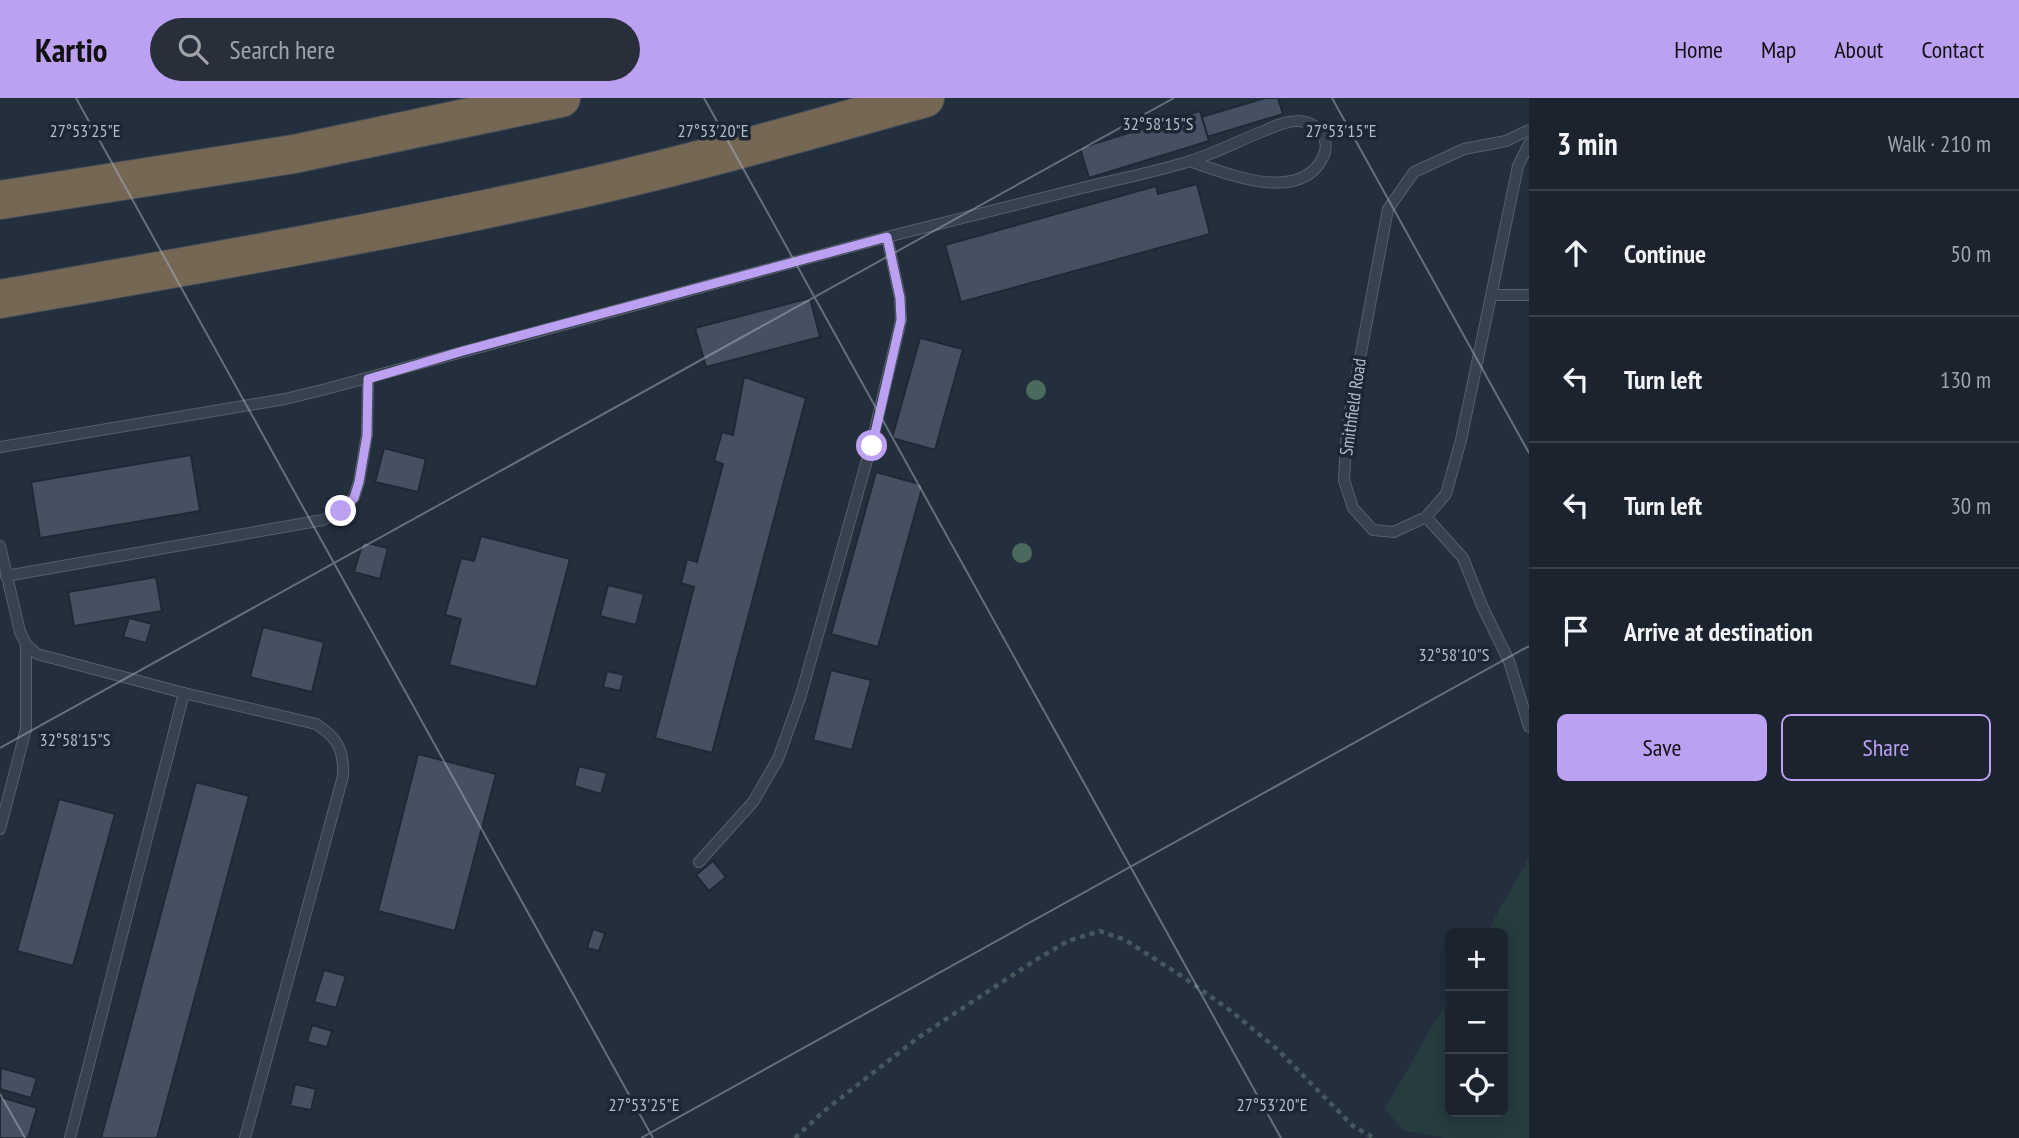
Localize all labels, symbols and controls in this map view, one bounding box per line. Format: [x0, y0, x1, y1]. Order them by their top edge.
search box [150, 18, 640, 81]
text: Kartio [35, 28, 108, 71]
icon: search [174, 30, 212, 68]
text: Search here [230, 33, 335, 66]
text: Home [1674, 34, 1723, 65]
text: Map [1761, 34, 1796, 65]
text: About [1834, 34, 1883, 65]
text: Contact [1921, 34, 1984, 65]
text: 32°58'15"S [1123, 112, 1194, 135]
text: 27°53'25"E [50, 119, 120, 142]
text: 27°53'20"E [678, 119, 748, 142]
text: 27°53'15"E [1306, 119, 1376, 142]
text: 3 min [1557, 124, 1618, 163]
text: Walk · 210 m [1888, 129, 1991, 158]
icon: ahead [1557, 234, 1595, 272]
text: Continue [1624, 237, 1706, 270]
text: 50 m [1950, 239, 1991, 268]
street label: Smithfield Road [1334, 357, 1371, 457]
icon: left [1557, 360, 1595, 398]
text: Turn left [1624, 363, 1702, 396]
text: 130 m [1940, 365, 1991, 394]
route start [856, 430, 887, 461]
icon: left [1557, 486, 1595, 524]
text: Turn left [1624, 489, 1702, 522]
text: 30 m [1950, 491, 1991, 520]
route end [325, 495, 356, 526]
icon: arrive [1557, 612, 1595, 650]
text: Arrive at destination [1624, 615, 1813, 648]
text: 32°58'10"S [1419, 643, 1490, 666]
button: Save [1557, 714, 1767, 781]
button: Share [1781, 714, 1991, 781]
text: 32°58'15"S [40, 728, 111, 751]
map controls [1445, 928, 1508, 1117]
button: + [1445, 928, 1508, 991]
button: − [1445, 991, 1508, 1054]
button: locate [1445, 1054, 1508, 1117]
text: 27°53'25"E [609, 1093, 679, 1116]
text: 27°53'20"E [1237, 1093, 1307, 1116]

